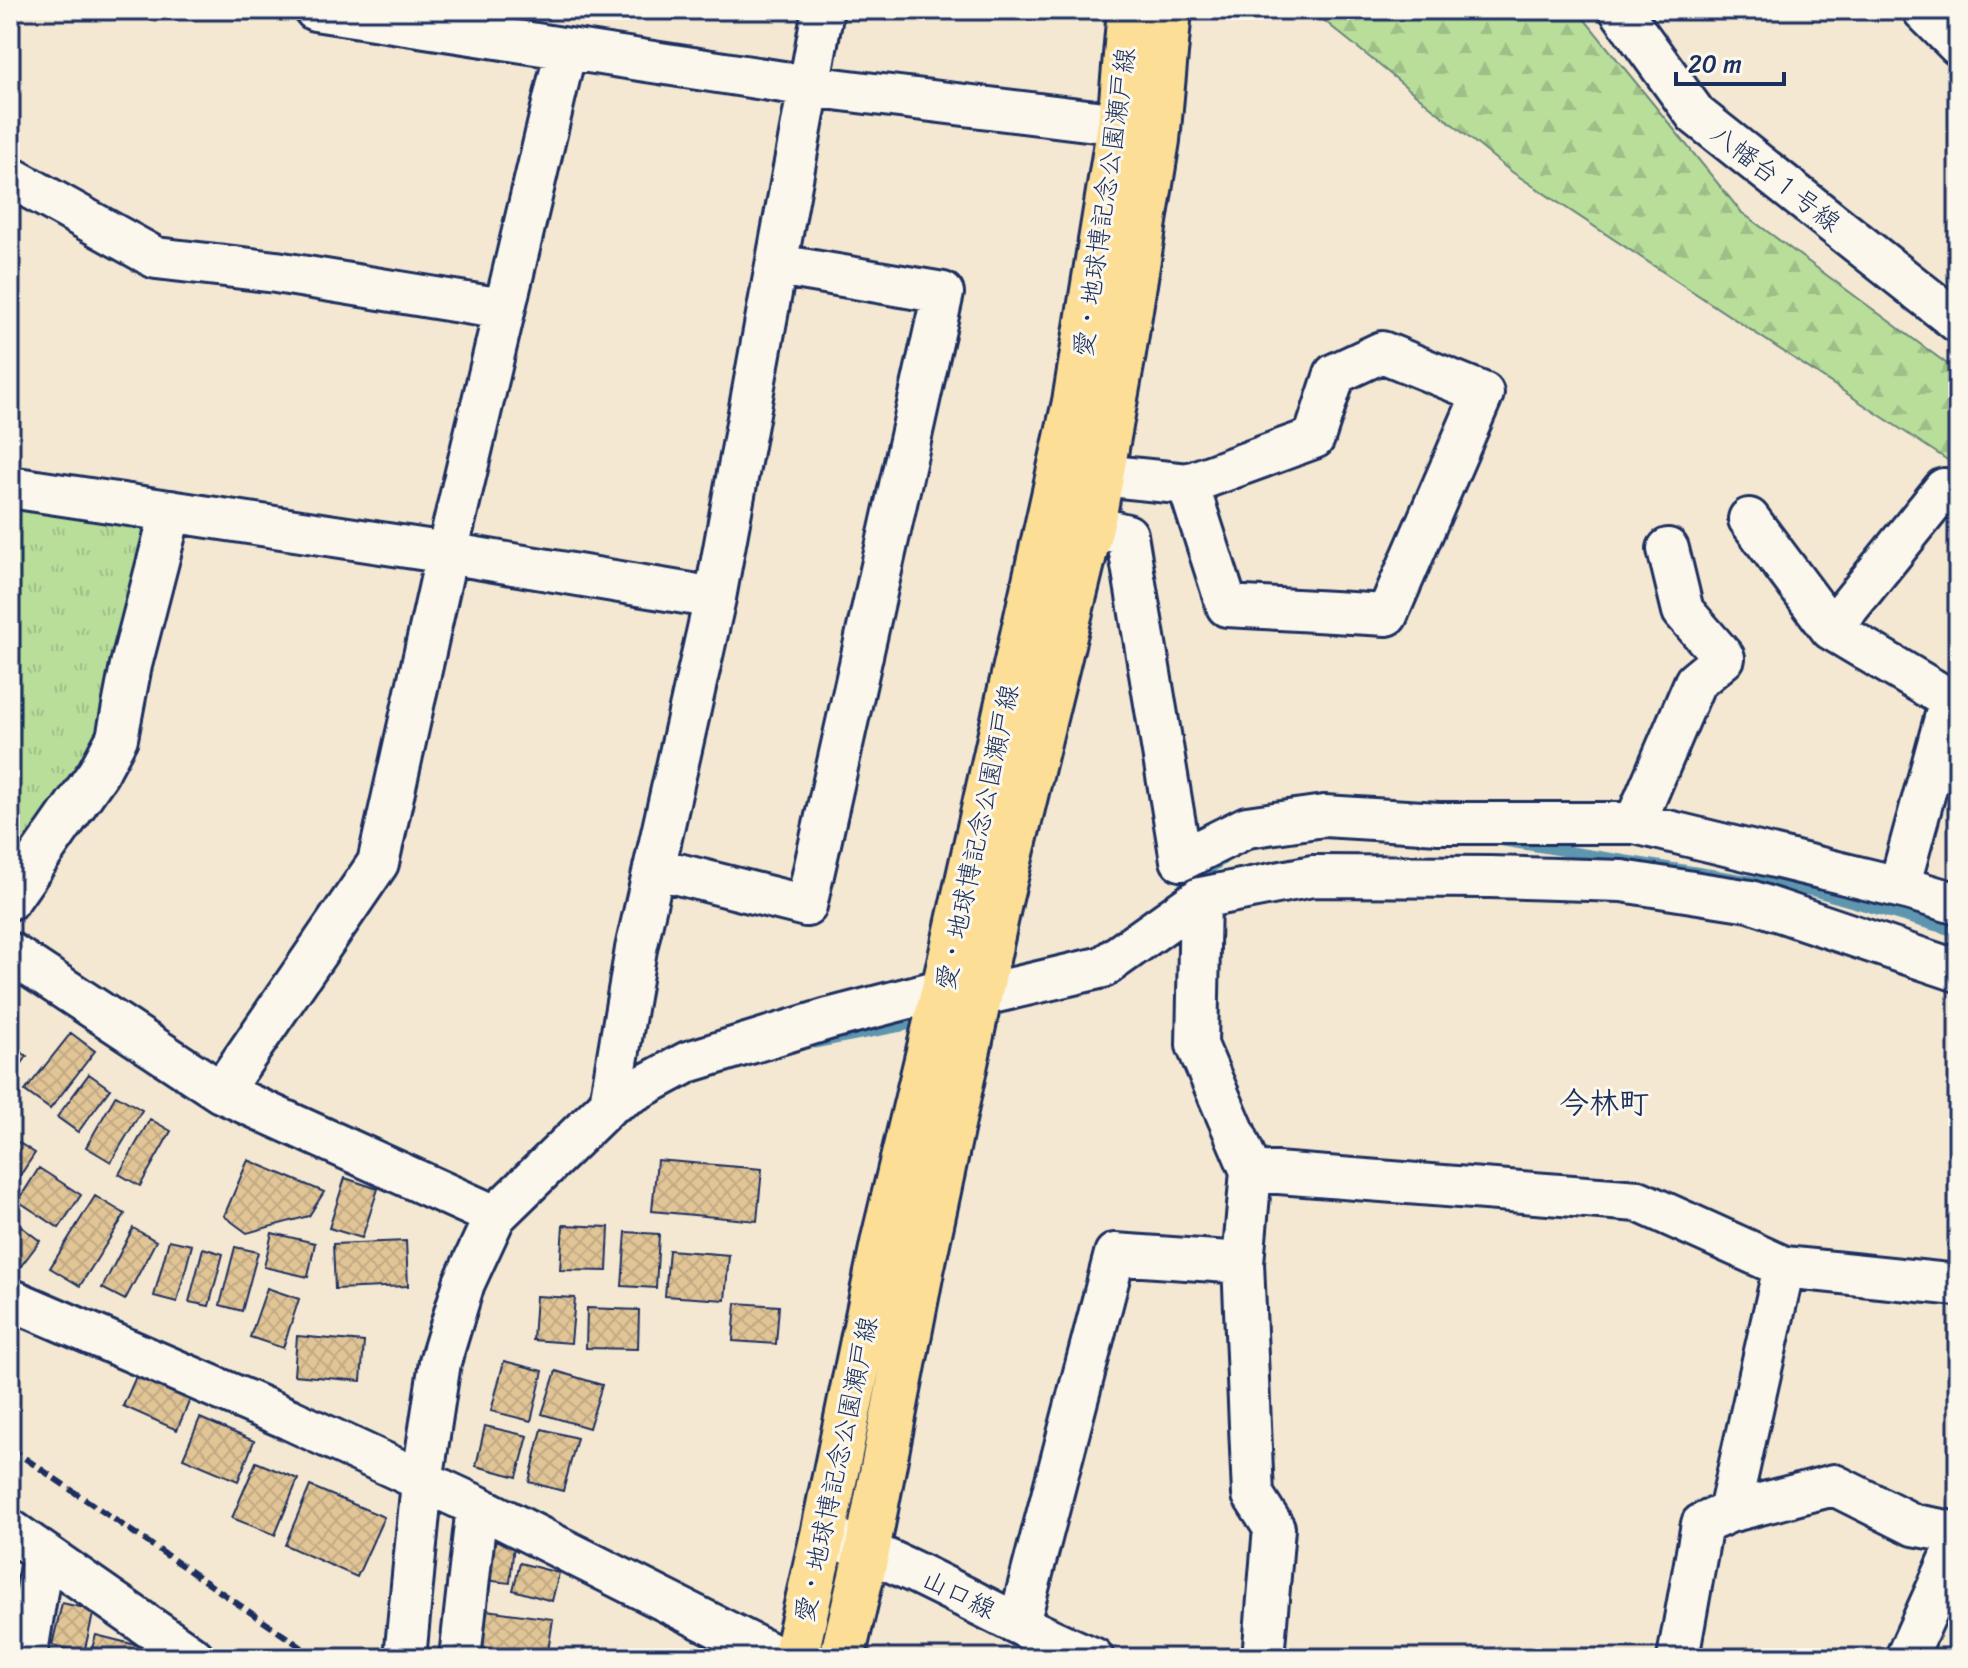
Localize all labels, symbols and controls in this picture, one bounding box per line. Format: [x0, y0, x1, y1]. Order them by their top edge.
scale bar [1676, 36, 1784, 86]
text: 20 m [1688, 43, 1742, 85]
street label: 愛・地球博記念公園瀬戸線 [1060, 44, 1148, 360]
street label: 八幡台１号線 [1700, 112, 1852, 244]
street label: 愛・地球博記念公園瀬戸線 [922, 680, 1032, 994]
district label: 今林町 [1559, 1076, 1649, 1130]
street label: 愛・地球博記念公園瀬戸線 [781, 1312, 891, 1626]
street label: 山口線 [914, 1556, 1004, 1632]

